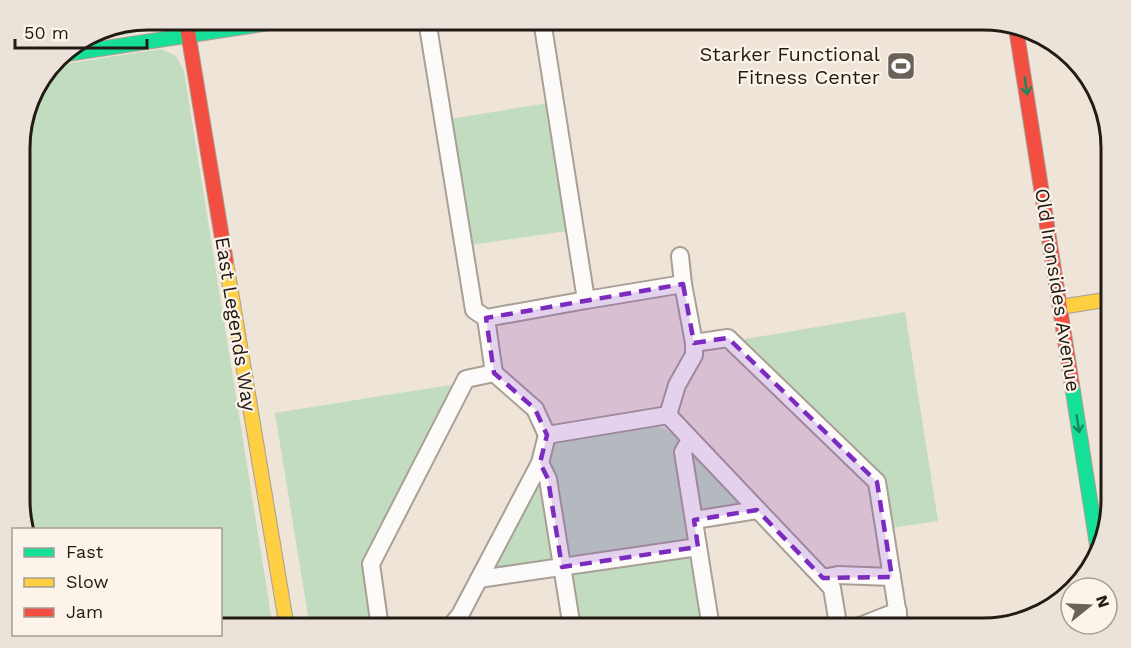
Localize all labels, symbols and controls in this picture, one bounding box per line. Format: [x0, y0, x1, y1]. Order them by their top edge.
scale bar [15, 12, 147, 50]
text: 50 m [24, 22, 69, 43]
place label: Starker Functional Fitness Center [699, 42, 880, 89]
sports icon: Starker Functional Fitness Center [885, 50, 917, 82]
one-way arrow [1020, 76, 1031, 95]
street label: Old Ironsides Avenue [1030, 187, 1086, 393]
street label: East Legends Way [210, 235, 262, 414]
one-way arrow [1073, 413, 1084, 433]
legend [12, 528, 222, 636]
text: Fast [66, 541, 104, 562]
text: Slow [66, 571, 109, 592]
north arrow [1059, 576, 1119, 636]
text: N [1092, 593, 1114, 610]
text: Jam [66, 601, 103, 622]

